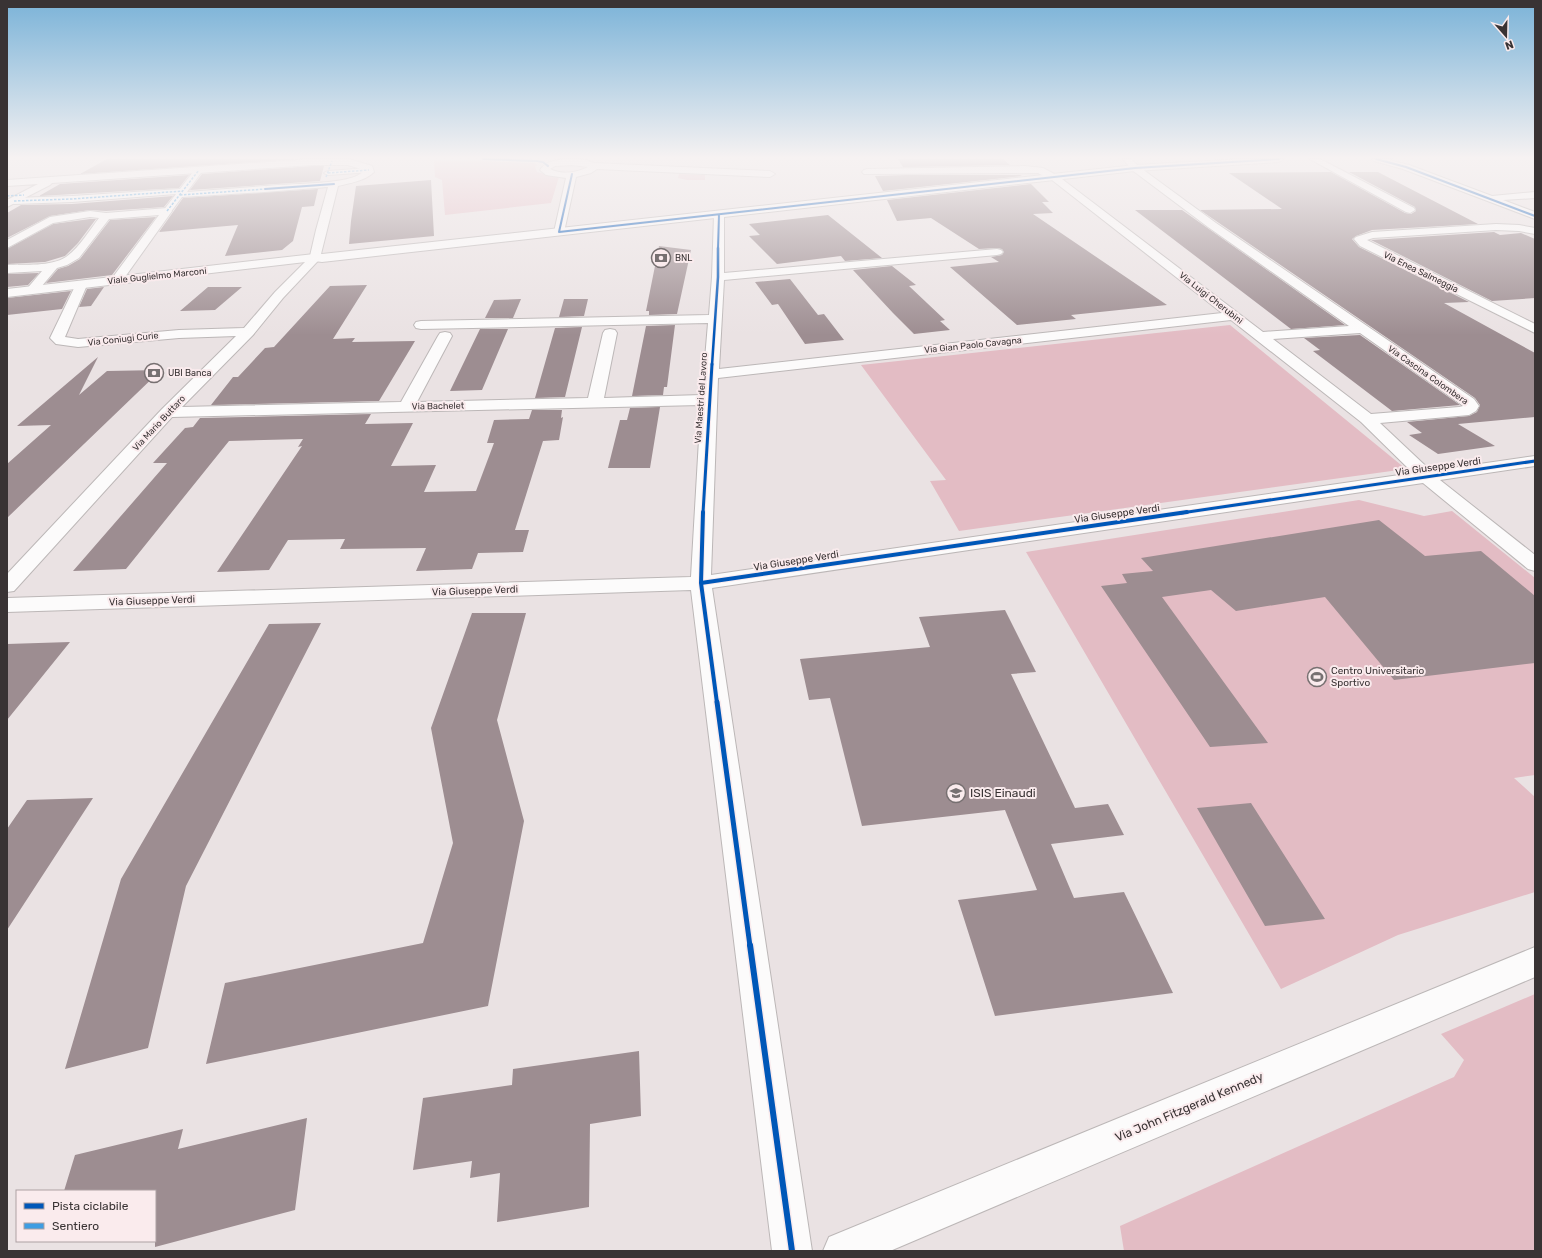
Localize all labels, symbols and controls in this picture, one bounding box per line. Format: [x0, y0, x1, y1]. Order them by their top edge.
north arrow [1486, 16, 1526, 56]
text: N [1503, 37, 1515, 52]
bank icon: BNL [650, 247, 672, 269]
street label: Via Enea Salmeggia [1382, 250, 1460, 294]
place label: BNL [675, 253, 692, 263]
street label: Viale Guglielmo Marconi [107, 266, 207, 286]
street label: Via Luigi Cherubini [1177, 270, 1245, 326]
street label: Via Coniugi Curie [87, 330, 159, 348]
street label: Via Gian Paolo Cavagna [924, 335, 1022, 355]
street label: Via Cascina Colombera [1386, 343, 1470, 407]
street label: Via Maestri del Lavoro [693, 352, 709, 444]
bank icon: UBI Banca [143, 362, 165, 384]
place label: UBI Banca [168, 368, 211, 378]
street label: Via Mario Buttaro [131, 393, 187, 453]
street label: Via Bachelet [412, 401, 465, 411]
street label: Via Giuseppe Verdi [1394, 455, 1482, 479]
street label: Via Giuseppe Verdi [1073, 502, 1161, 526]
street label: Via Giuseppe Verdi [752, 548, 840, 574]
street label: Via Giuseppe Verdi [432, 583, 518, 599]
street label: Via Giuseppe Verdi [109, 593, 195, 609]
place label: Centro Universitario Sportivo [1331, 665, 1424, 689]
sports icon: Centro Universitario Sportivo [1306, 666, 1328, 688]
school or university icon: ISIS Einaudi [945, 782, 967, 804]
place label: ISIS Einaudi [970, 786, 1036, 800]
street label: Via John Fitzgerald Kennedy [1113, 1069, 1265, 1145]
legend [16, 1190, 156, 1242]
text: Pista ciclabile [52, 1199, 129, 1213]
text: Sentiero [52, 1219, 99, 1233]

